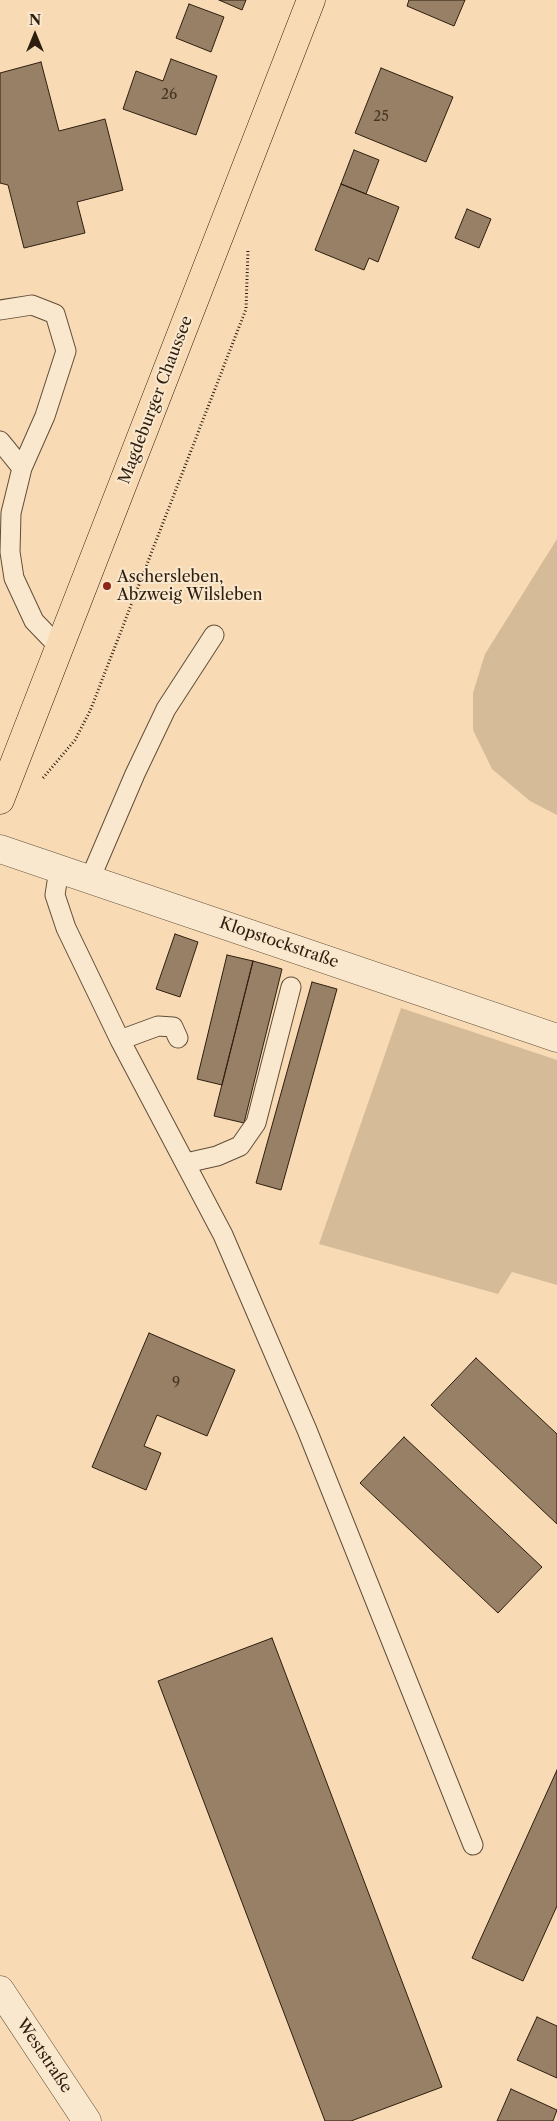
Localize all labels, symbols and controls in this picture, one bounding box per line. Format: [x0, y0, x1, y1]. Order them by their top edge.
north arrow [10, 10, 60, 60]
text: N [29, 11, 41, 29]
house number: 26 [161, 87, 177, 103]
house number: 25 [373, 109, 389, 125]
street label: Magdeburger Chaussee [115, 313, 197, 487]
place label: Aschersleben, Abzweig Wilsleben [117, 567, 263, 605]
marker: Aschersleben, Abzweig Wilsleben [101, 580, 113, 592]
street label: Klopstockstraße [217, 914, 341, 972]
house number: 9 [172, 1375, 180, 1391]
street label: Weststraße [12, 2015, 76, 2097]

